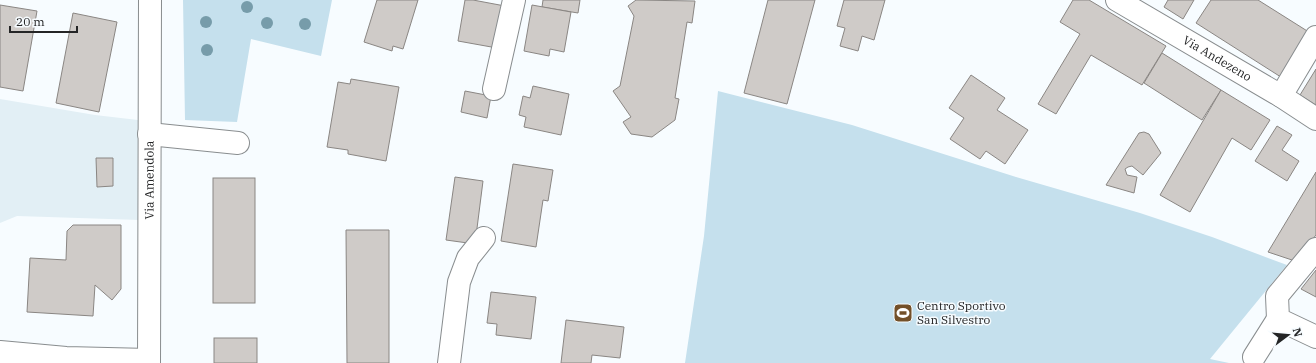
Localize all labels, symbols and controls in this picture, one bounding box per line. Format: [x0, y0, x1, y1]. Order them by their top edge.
scale bar [10, 8, 77, 34]
text: 20 m [16, 14, 45, 29]
street label: Via Andezeno [1180, 32, 1255, 84]
street label: Via Amendola [141, 140, 157, 219]
place label: Centro Sportivo San Silvestro [917, 298, 1006, 327]
sports icon: Centro Sportivo San Silvestro [892, 302, 914, 324]
north arrow [1268, 315, 1308, 355]
text: N [1290, 326, 1306, 339]

